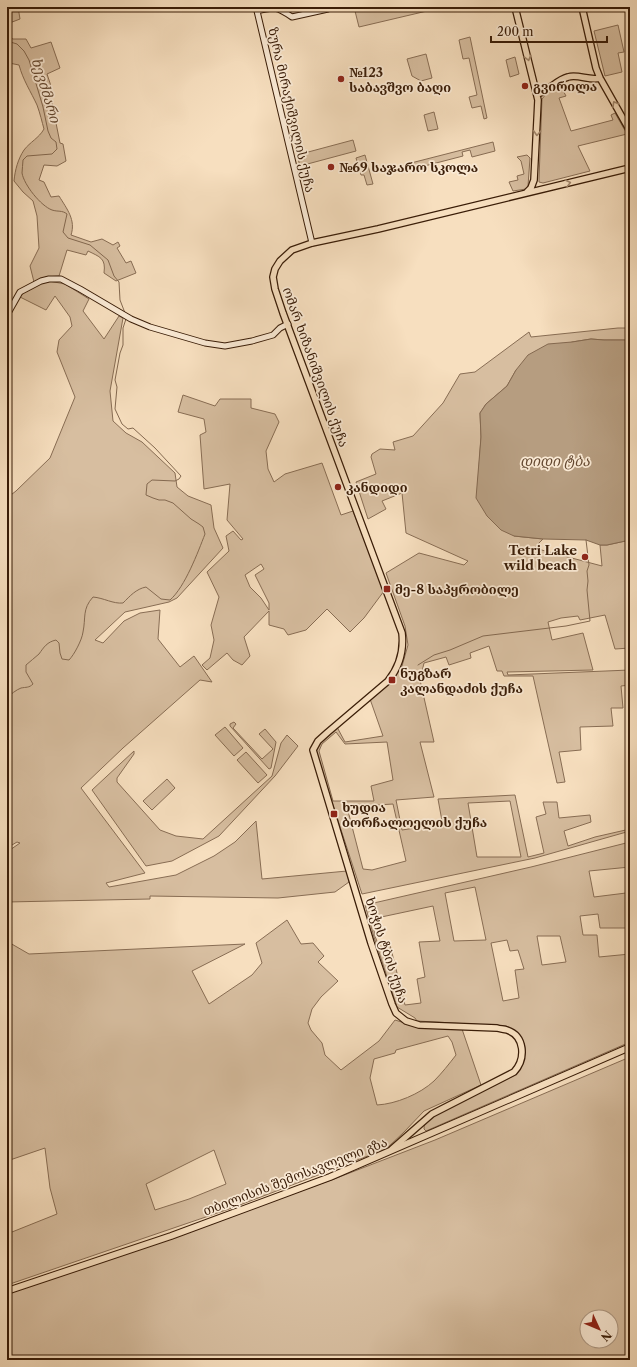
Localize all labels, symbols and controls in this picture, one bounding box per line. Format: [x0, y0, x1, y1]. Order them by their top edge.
scale bar [491, 18, 607, 44]
text: 200 m [497, 24, 534, 39]
street label: ზურა მირაქიშვილის ქუჩა [265, 26, 319, 194]
water label: ხევძმარი [28, 55, 65, 126]
one-way arrow [523, 55, 532, 62]
place label: №123 საბავშვო ბაღი [349, 64, 451, 95]
marker: №123 საბავშვო ბაღი [336, 74, 346, 84]
place label: გვირილა [533, 78, 597, 94]
marker: გვირილა [520, 81, 530, 91]
one-way arrow [612, 101, 619, 108]
one-way arrow [532, 130, 541, 136]
place label: №69 საჯარო სკოლა [339, 159, 478, 175]
marker: №69 საჯარო სკოლა [326, 162, 336, 172]
one-way arrow [565, 179, 571, 187]
street label: ომარ ხიზანიშვილის ქუჩა [280, 285, 352, 449]
water label: დიდი ტბა [520, 452, 590, 470]
place label: კანდიდი [346, 479, 408, 495]
marker: კანდიდი [333, 482, 343, 492]
place label: Tetri Lake wild beach [503, 542, 577, 573]
marker: Tetri Lake wild beach [580, 552, 590, 562]
place label: მე-8 საპყრობილე [395, 581, 519, 597]
marker: მე-8 საპყრობილე [382, 584, 392, 594]
place label: ნუგზარ კალანდაძის ქუჩა [400, 665, 523, 696]
marker: ნუგზარ კალანდაძის ქუჩა [387, 675, 397, 685]
place label: ხუდია ბორჩალოელის ქუჩა [342, 799, 487, 830]
marker: ხუდია ბორჩალოელის ქუჩა [329, 809, 339, 819]
street label: ხოჭის ტბის ქუჩა [362, 895, 412, 1005]
street label: თბილისის შემოსავლელი გზა [201, 1133, 389, 1219]
north arrow [579, 1309, 619, 1349]
text: N [598, 1328, 615, 1345]

